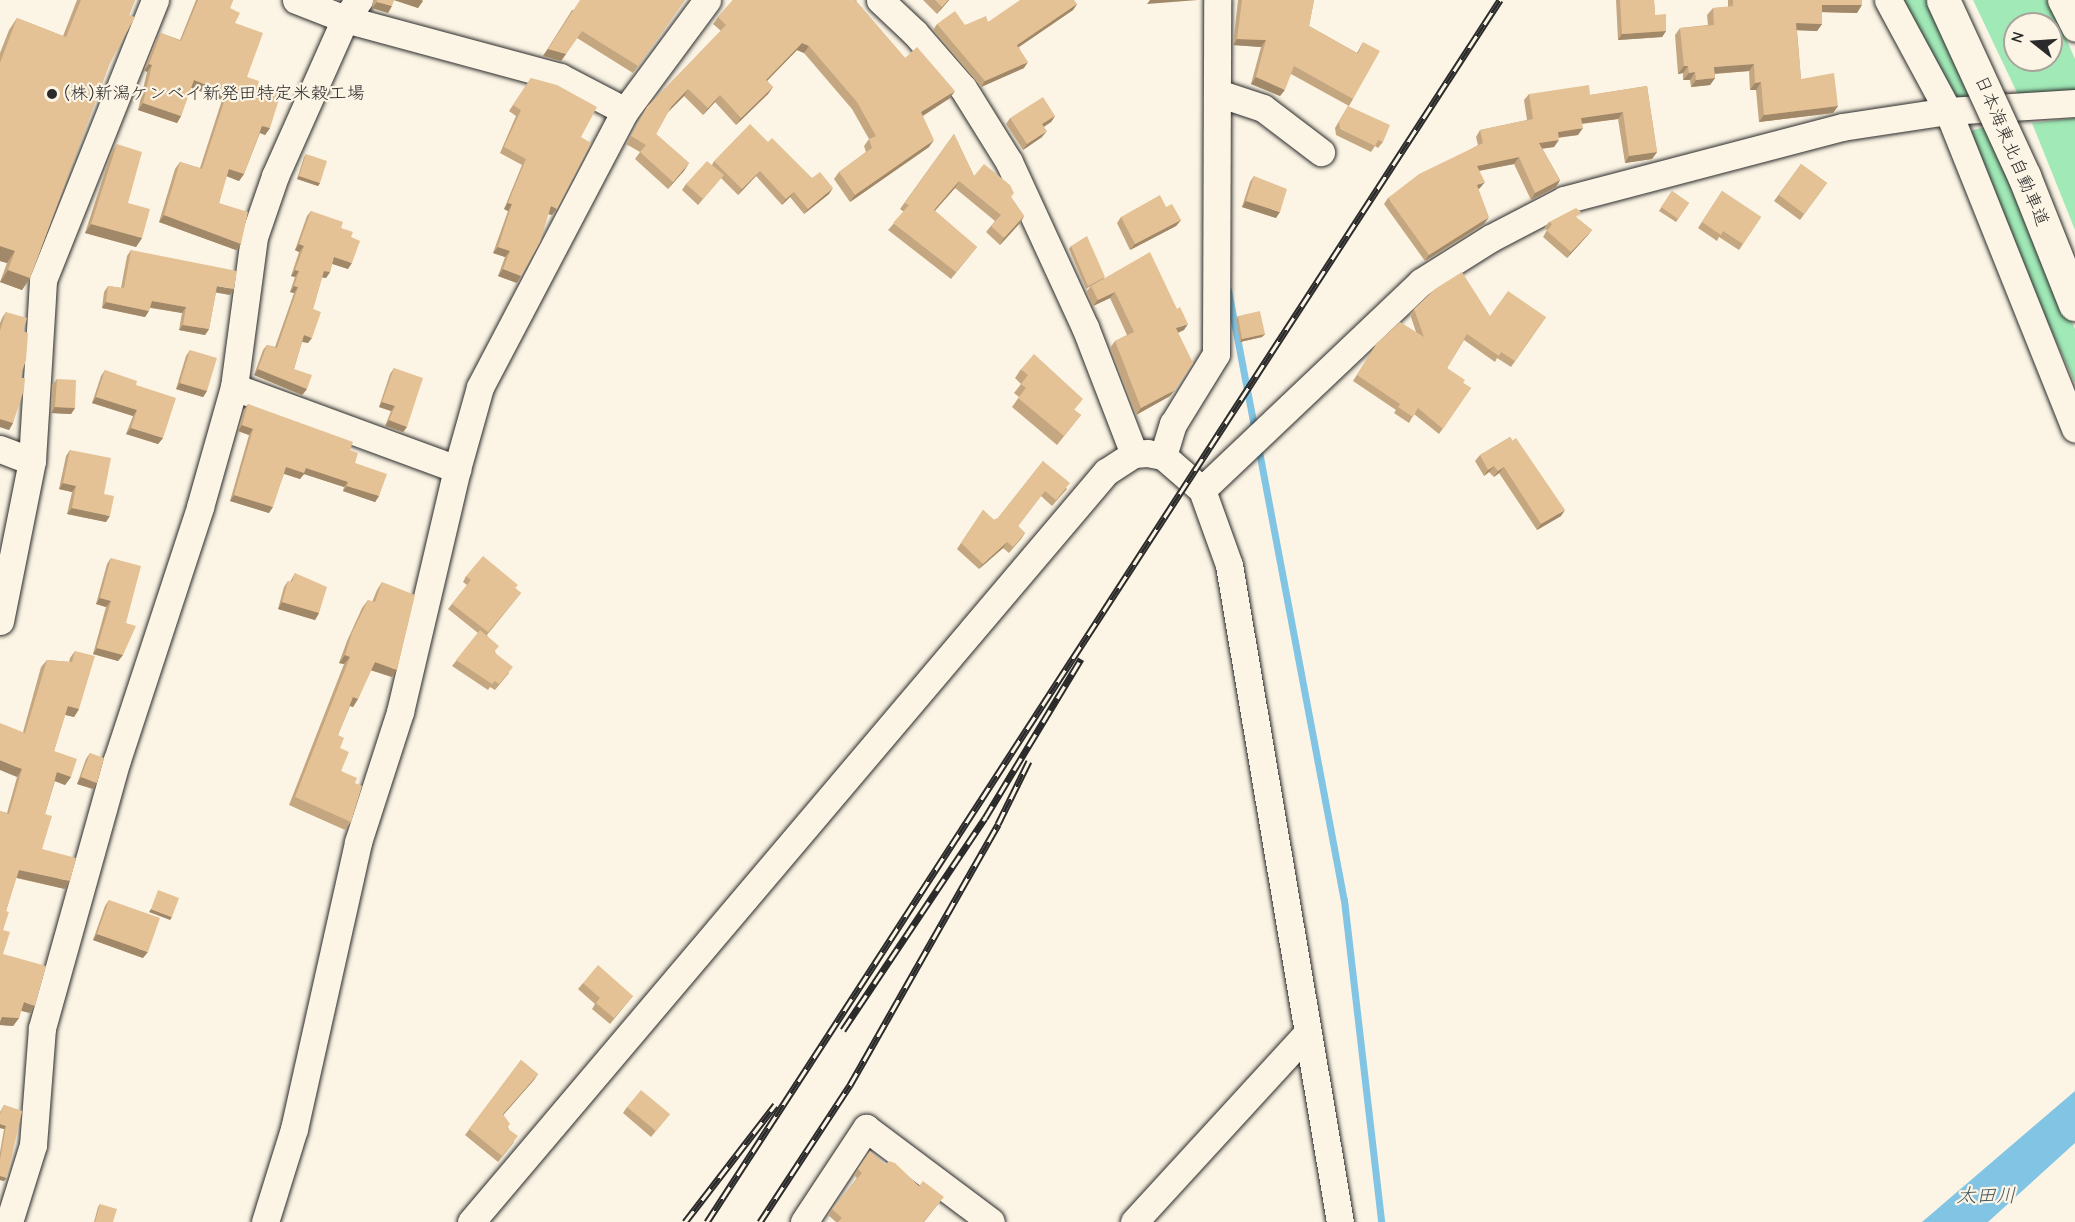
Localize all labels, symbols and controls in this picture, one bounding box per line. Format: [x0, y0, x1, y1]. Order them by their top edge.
north arrow [2003, 12, 2063, 72]
text: N [2008, 30, 2028, 45]
street label: 日本海東北自動車道 [1969, 72, 2053, 230]
place label: (株)新潟ケンベイ新発田特定米穀工場 [64, 83, 364, 105]
marker: (株)新潟ケンベイ新発田特定米穀工場 [45, 87, 59, 101]
water label: 太田川 [1956, 1183, 2016, 1207]

